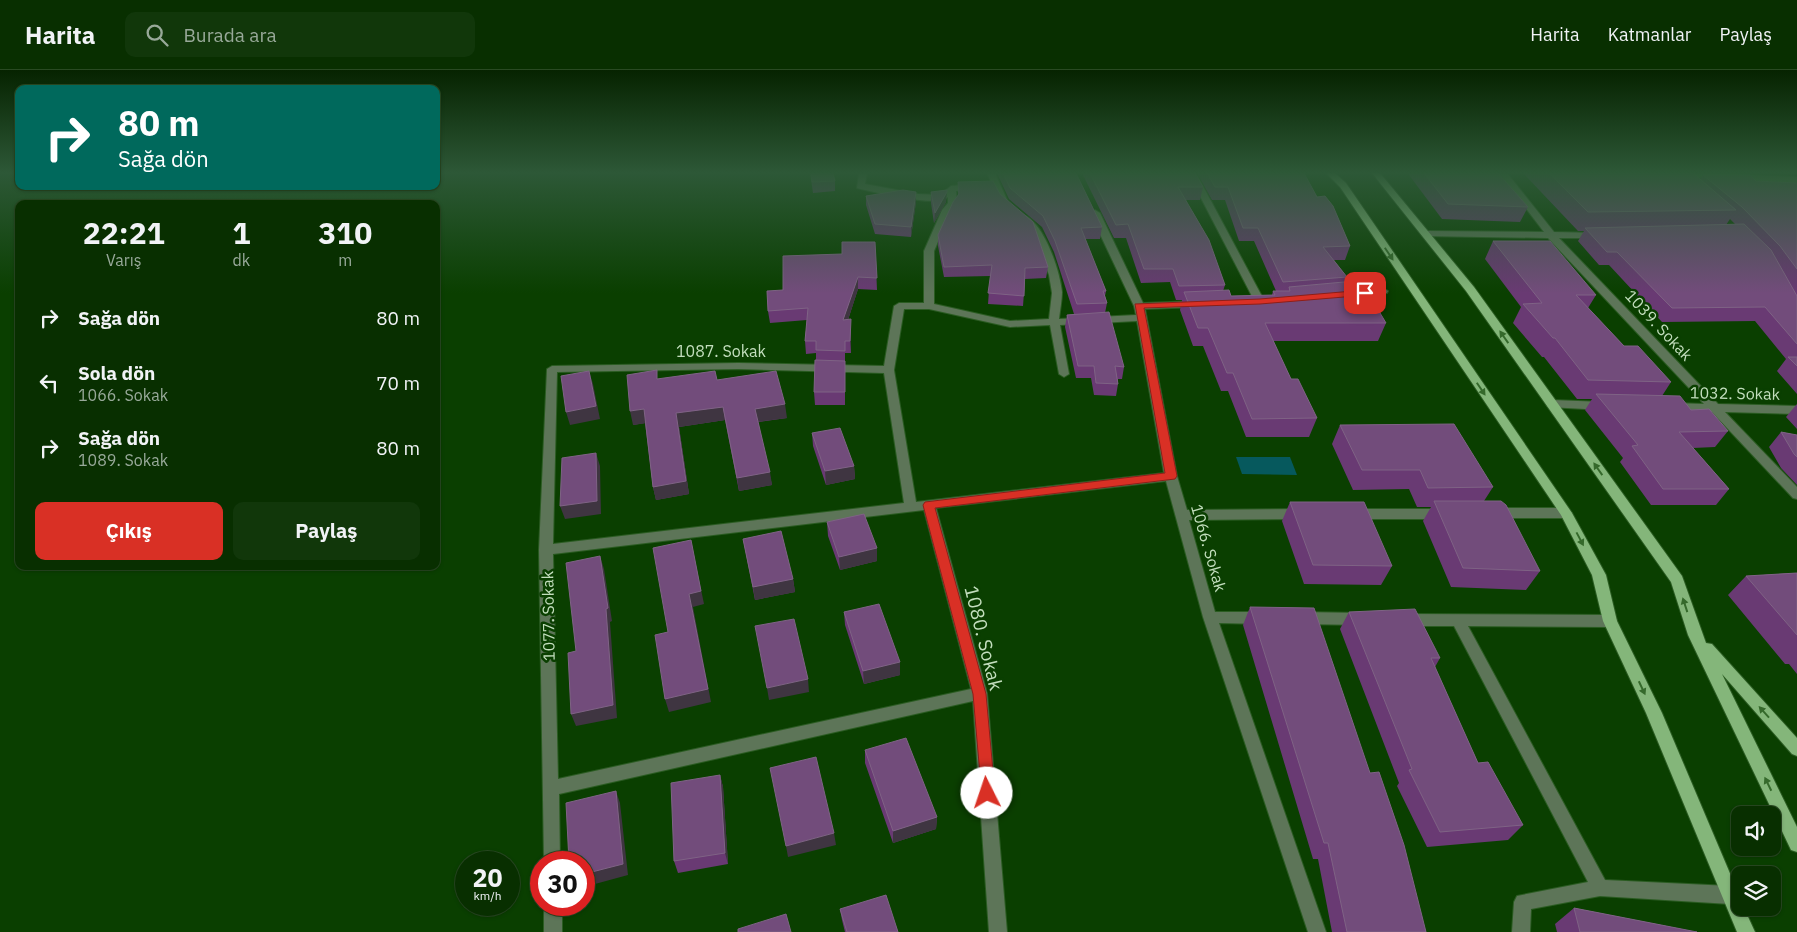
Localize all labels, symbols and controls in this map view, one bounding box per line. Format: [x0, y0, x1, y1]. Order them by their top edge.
search box [125, 12, 475, 57]
text: Harita [25, 19, 95, 51]
icon: search [143, 21, 171, 49]
text: Burada ara [183, 23, 277, 47]
text: Harita [1530, 23, 1580, 46]
text: Katmanlar [1608, 23, 1691, 46]
text: Paylaş [1719, 23, 1772, 46]
text: 80 m [118, 100, 200, 146]
icon: right [35, 105, 100, 170]
text: Sağa dön [118, 144, 209, 173]
text: 22:21 [83, 213, 165, 252]
text: 1 [232, 213, 250, 252]
text: 310 [318, 213, 372, 252]
one-way arrow [1385, 248, 1394, 261]
text: Varış [106, 250, 141, 270]
text: dk [233, 250, 250, 270]
text: m [338, 250, 352, 270]
pin [1344, 272, 1386, 314]
icon: arrive [1351, 279, 1379, 307]
street label: 1039. Sokak [1621, 285, 1697, 365]
icon: right [35, 304, 63, 332]
text: Sağa dön [78, 306, 160, 330]
text: 80 m [376, 306, 420, 330]
one-way arrow [1499, 330, 1509, 344]
street label: 1087. Sokak [676, 341, 767, 361]
text: Sola dön [78, 361, 155, 385]
icon: left [35, 369, 63, 397]
text: 70 m [376, 371, 420, 395]
one-way arrow [1476, 382, 1486, 395]
street label: 1032. Sokak [1690, 382, 1781, 404]
text: 1066. Sokak [78, 385, 168, 405]
text: Sağa dön [78, 426, 160, 450]
icon: right [35, 434, 63, 462]
text: 80 m [376, 436, 420, 460]
text: 1089. Sokak [78, 450, 168, 470]
one-way arrow [1593, 462, 1603, 476]
button: Çıkış [35, 502, 223, 560]
button: Paylaş [233, 502, 420, 560]
street label: 1066. Sokak [1187, 502, 1231, 595]
one-way arrow [1576, 532, 1584, 546]
street label: 1077. Sokak [537, 570, 559, 661]
street label: 1080. Sokak [959, 583, 1009, 693]
one-way arrow [1681, 597, 1689, 612]
one-way arrow [1638, 681, 1646, 695]
one-way arrow [1759, 706, 1770, 719]
position arrow [960, 766, 1012, 818]
one-way arrow [1764, 777, 1772, 791]
map controls [1731, 806, 1781, 916]
button: sound [1731, 806, 1781, 856]
speed limit sign: 30 [530, 851, 595, 916]
text: 20 [472, 861, 503, 894]
button: layers [1731, 866, 1781, 916]
text: km/h [473, 888, 502, 903]

